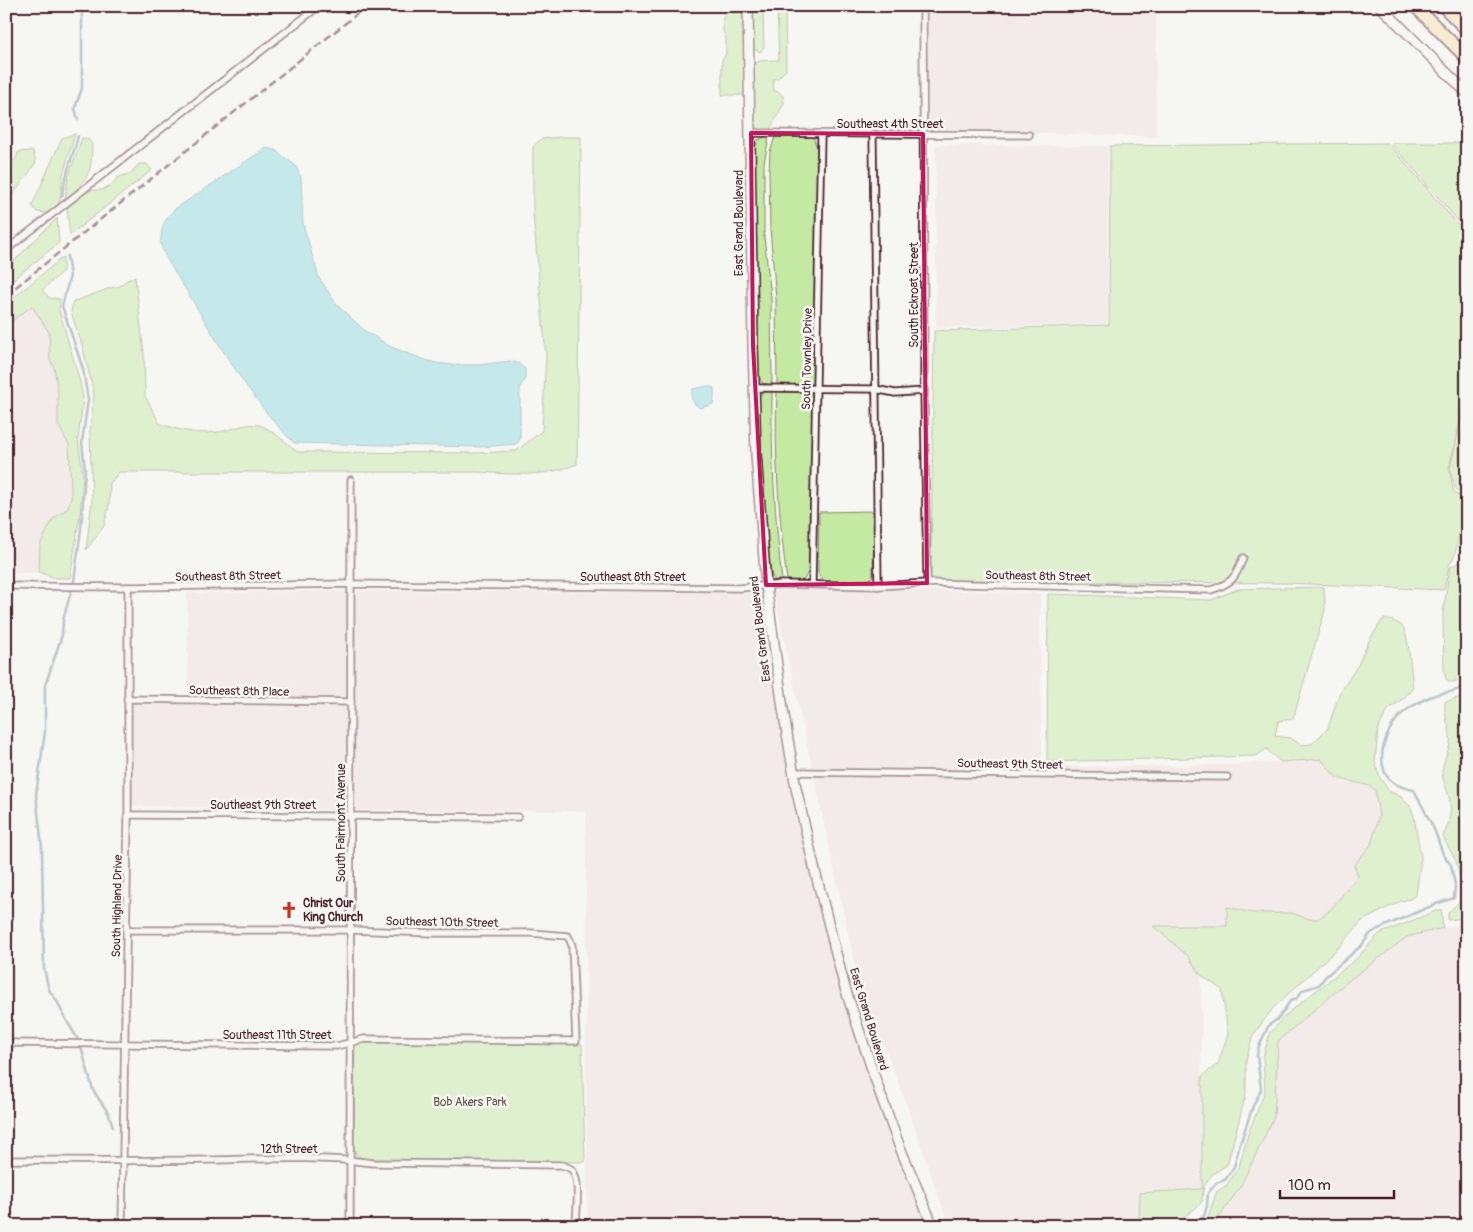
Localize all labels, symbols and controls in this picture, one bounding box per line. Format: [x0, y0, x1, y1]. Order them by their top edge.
street label: Southeast 4th Street [837, 117, 944, 132]
street label: East Grand Boulevard [732, 170, 747, 276]
street label: South Eckroat Street [907, 242, 922, 348]
street label: South Townley Drive [799, 308, 816, 410]
street label: Southeast 8th Street [175, 568, 281, 585]
street label: Southeast 8th Street [985, 568, 1091, 585]
street label: Southeast 8th Street [580, 570, 686, 585]
street label: East Grand Boulevard [747, 575, 774, 683]
street label: Southeast 8th Place [189, 683, 289, 700]
street label: Southeast 9th Street [957, 756, 1063, 773]
street label: South Fairmont Avenue [334, 763, 349, 883]
street label: Southeast 9th Street [210, 798, 316, 813]
street label: South Highland Drive [109, 854, 126, 958]
place label: Christ Our King Church [303, 896, 363, 925]
church icon: Christ Our King Church [279, 900, 299, 920]
street label: Southeast 10th Street [385, 914, 499, 931]
street label: East Grand Boulevard [846, 966, 891, 1072]
street label: Southeast 11th Street [222, 1028, 332, 1043]
park label: Bob Akers Park [433, 1095, 507, 1110]
street label: 12th Street [260, 1142, 318, 1157]
scale bar [1280, 1167, 1394, 1199]
text: 100 m [1288, 1176, 1331, 1195]

